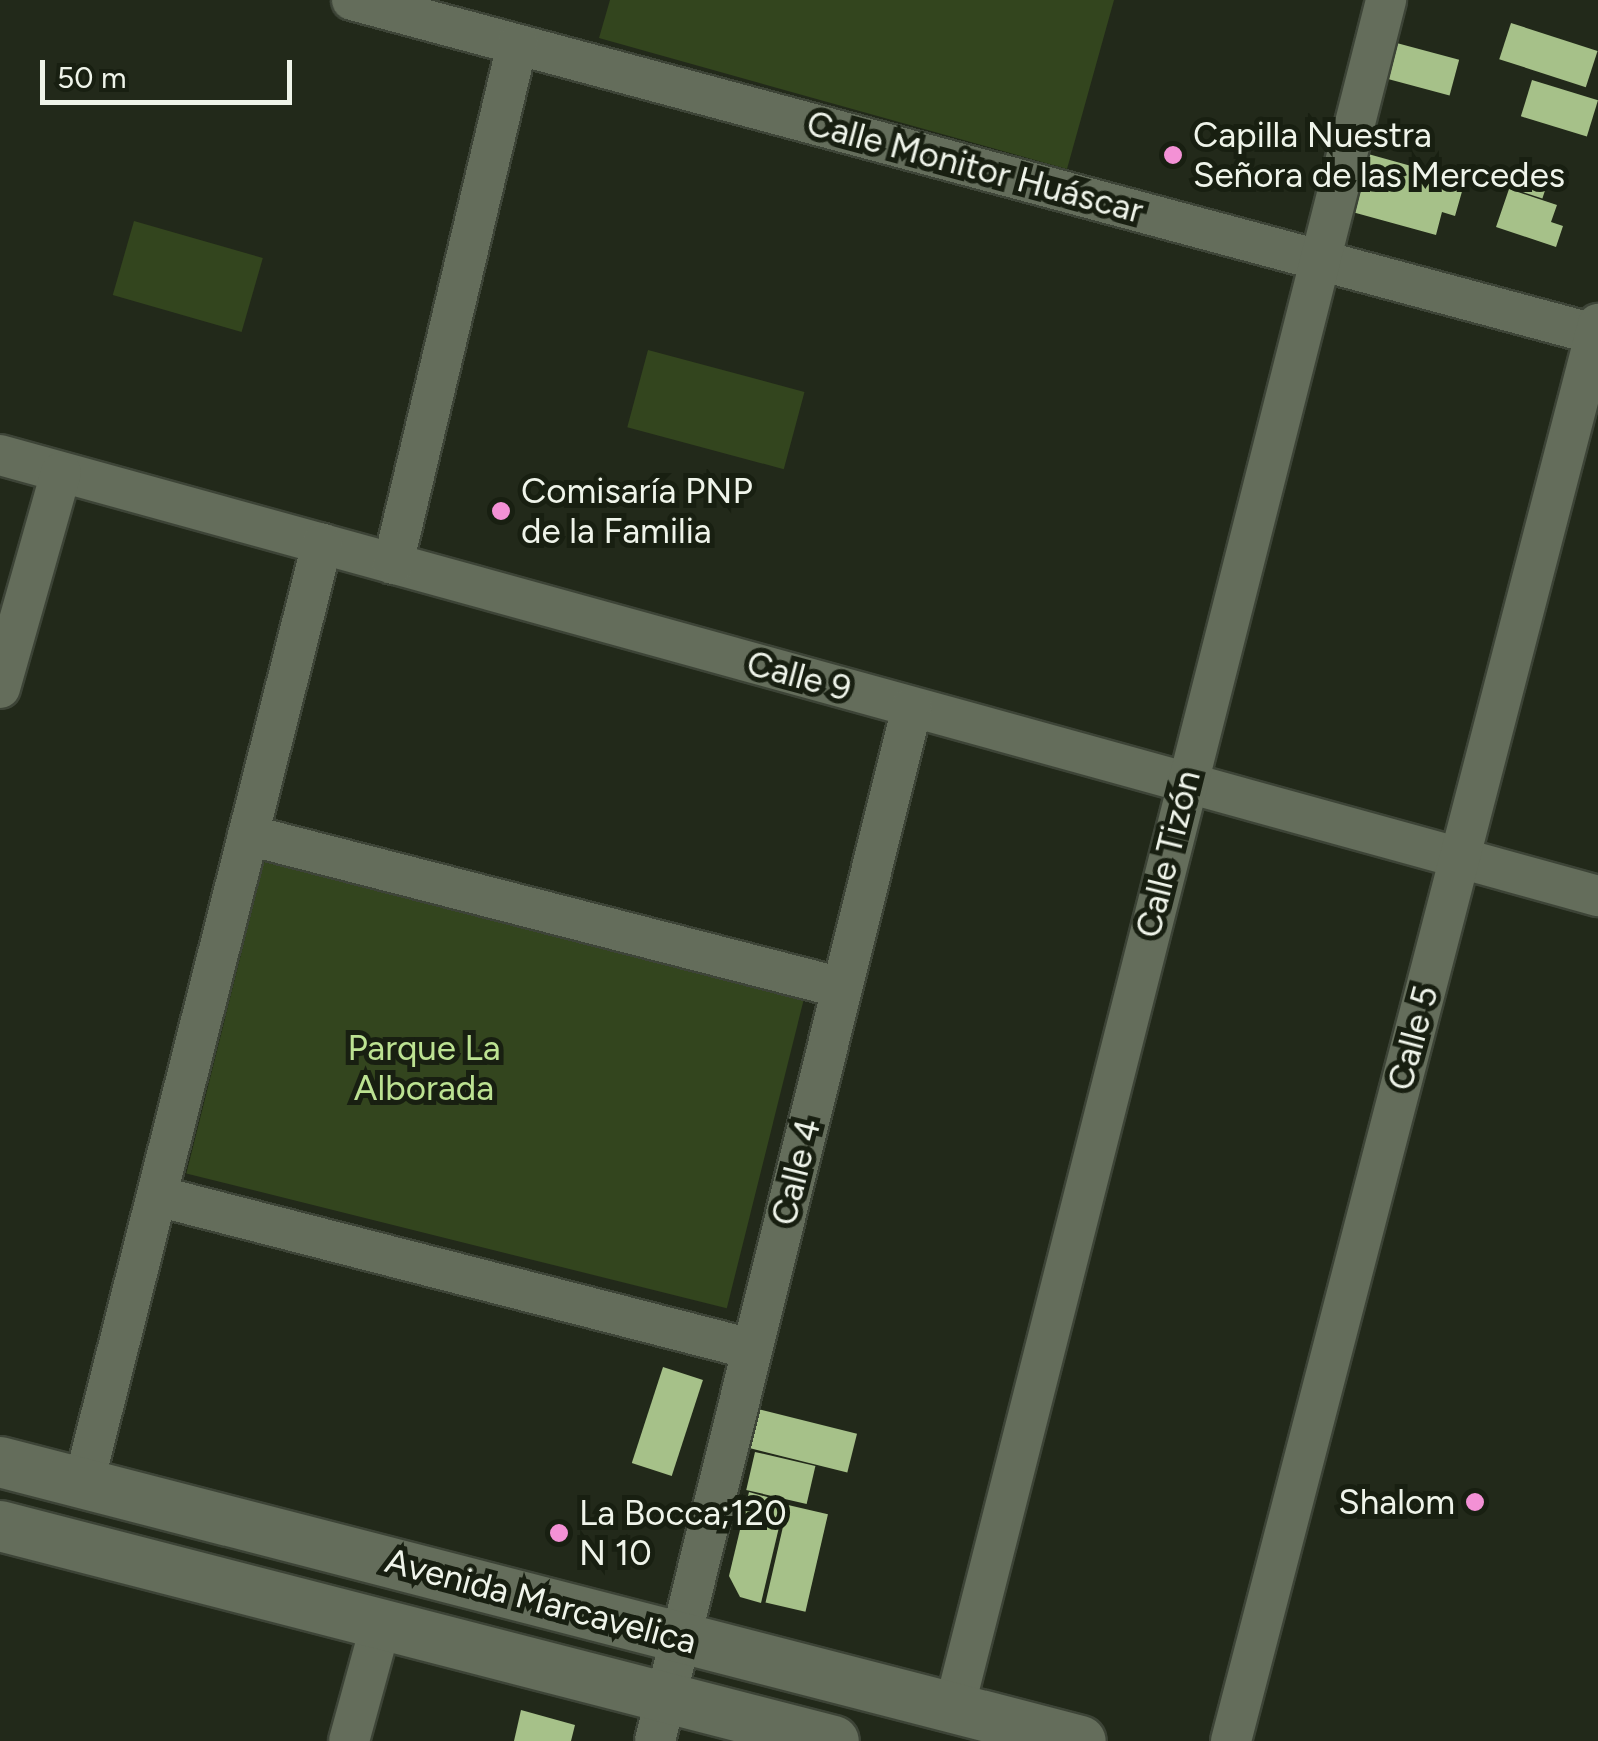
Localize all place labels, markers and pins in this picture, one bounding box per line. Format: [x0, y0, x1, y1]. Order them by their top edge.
place label: Capilla Nuestra Señora de las Mercedes [1193, 114, 1565, 196]
marker: Capilla Nuestra Señora de las Mercedes [1162, 144, 1184, 166]
place label: Comisaría PNP de la Familia [521, 470, 753, 552]
marker: Comisaría PNP de la Familia [490, 500, 512, 522]
place label: Shalom [1338, 1481, 1455, 1523]
marker: Shalom [1464, 1491, 1486, 1513]
place label: La Bocca;120 N 10 [579, 1492, 787, 1574]
marker: La Bocca;120 N 10 [548, 1522, 570, 1544]

